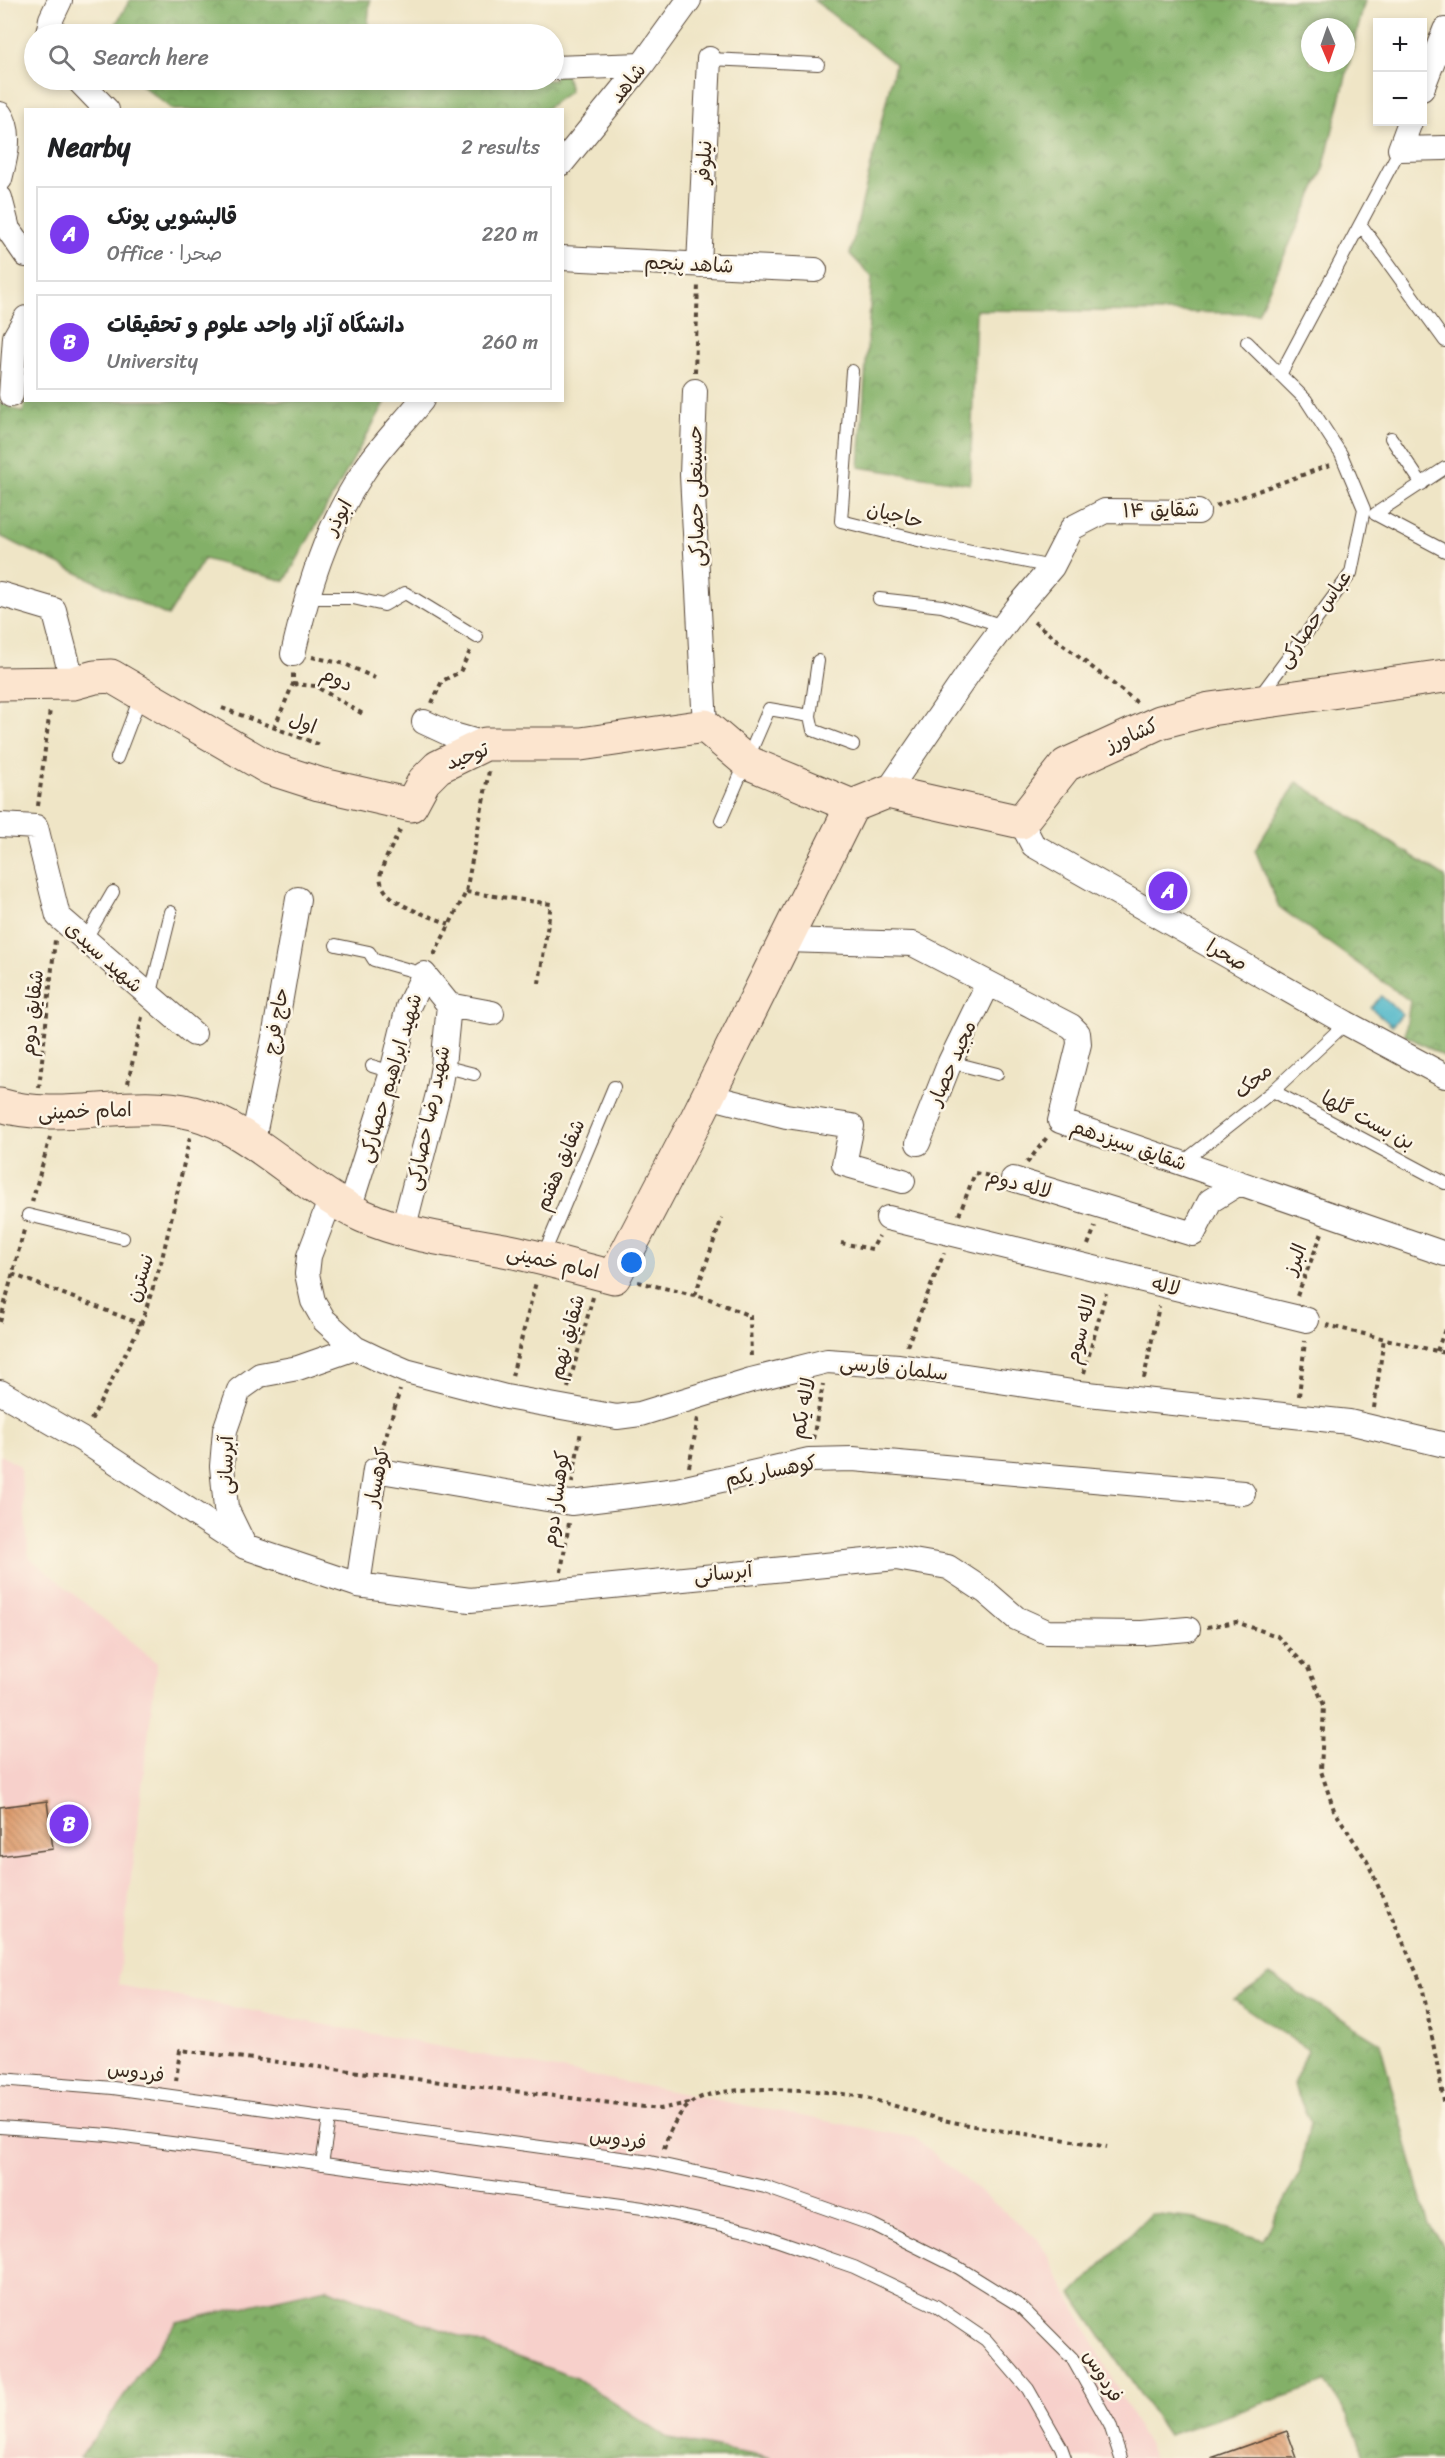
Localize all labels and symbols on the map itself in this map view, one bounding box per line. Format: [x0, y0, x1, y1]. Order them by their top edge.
north arrow [1301, 18, 1355, 72]
street label: شاهد [601, 55, 655, 111]
street label: نیلوفر [685, 139, 723, 187]
street label: شاهد پنجم [643, 244, 735, 284]
street label: حسینعلی حصارکی [677, 425, 715, 567]
street label: حاجیان [863, 491, 927, 539]
street label: ابوذر [313, 492, 362, 543]
street label: شقایق ۱۴ [1122, 492, 1200, 528]
street label: عباس حصارکی [1267, 562, 1361, 676]
street label: دوم [315, 656, 359, 702]
street label: اول [284, 702, 322, 744]
street label: کشاورز [1098, 708, 1164, 763]
street label: توحید [440, 732, 494, 780]
pin: A [1148, 868, 1188, 914]
street label: شهید سیدی [57, 912, 151, 1002]
street label: صحرا [1199, 929, 1255, 981]
street label: شقایق دوم [10, 968, 54, 1058]
street label: حاج فرج [253, 985, 299, 1057]
street label: شهید ابراهیم حصارکی [348, 989, 432, 1167]
street label: مجید حصار [917, 1015, 986, 1113]
street label: شهید رضا حصارکی [396, 1042, 460, 1194]
street label: محک [1226, 1054, 1280, 1108]
street label: بن بست گلها [1314, 1080, 1422, 1160]
street label: امام خمینی [37, 1092, 133, 1130]
street label: شقایق سیزدهم [1066, 1109, 1192, 1181]
street label: شقایق هفتم [525, 1113, 595, 1217]
street label: لاله دوم [983, 1159, 1055, 1209]
street label: امام خمینی [503, 1234, 603, 1290]
street label: البرز [1272, 1238, 1317, 1282]
your location [617, 1248, 646, 1277]
street label: نسترن [116, 1249, 164, 1307]
street label: لاله [1148, 1266, 1184, 1306]
street label: شقایق نهم [539, 1290, 595, 1384]
street label: لاله سوم [1055, 1290, 1107, 1368]
street label: سلمان فارسی [838, 1345, 950, 1391]
street label: لاله یکم [780, 1374, 826, 1442]
street label: آبرسانی [208, 1434, 244, 1495]
street label: کوهسار [353, 1444, 400, 1512]
street label: کوهسار یکم [722, 1445, 820, 1497]
street label: کوهسار دوم [532, 1448, 580, 1550]
street label: آبرسانی [692, 1552, 755, 1593]
pin: B [50, 1802, 88, 1846]
street label: فردوس [105, 2051, 167, 2093]
street label: فردوس [587, 2118, 649, 2160]
street label: فردوس [1073, 2342, 1133, 2410]

